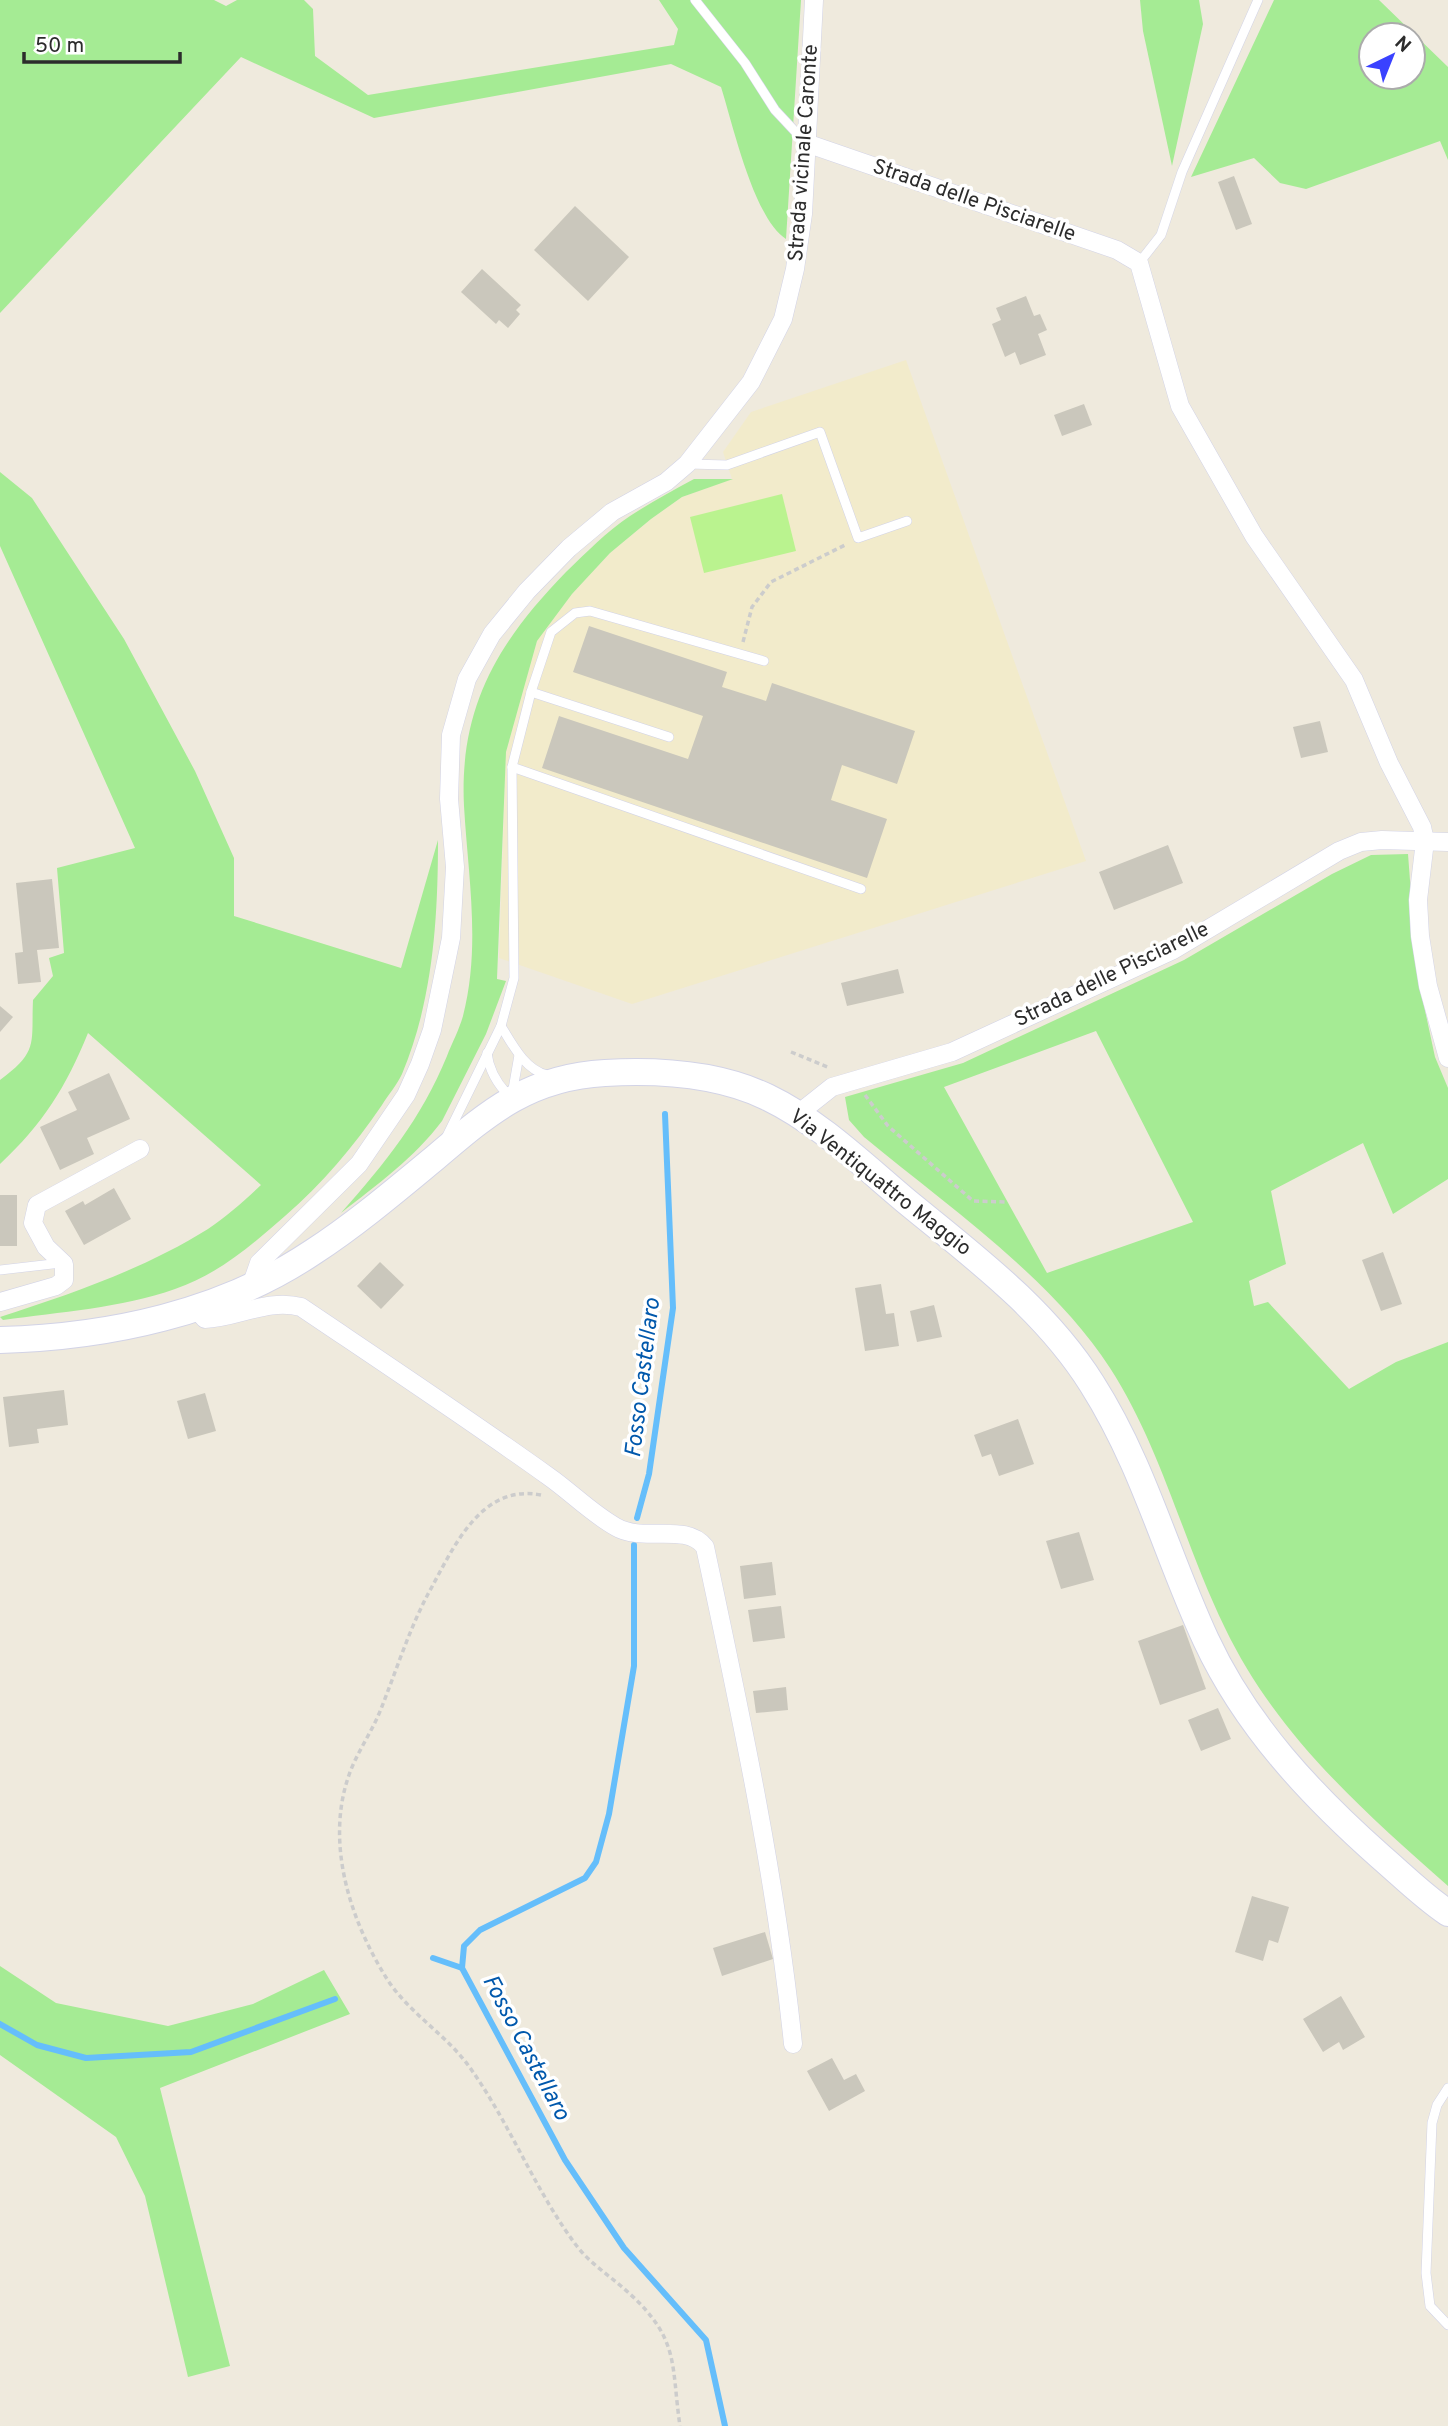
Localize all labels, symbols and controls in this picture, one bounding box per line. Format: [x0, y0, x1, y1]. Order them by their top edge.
scale bar [24, 21, 180, 65]
north arrow [1357, 21, 1427, 91]
text: N [1389, 32, 1415, 58]
text: 50 m [35, 33, 84, 60]
street label: Strada vicinale Caronte [783, 43, 825, 263]
street label: Strada delle Pisciarelle [869, 154, 1079, 248]
street label: Strada delle Pisciarelle [1010, 916, 1214, 1034]
street label: Via Ventiquattro Maggio [784, 1104, 976, 1262]
water label: Fosso Castellaro [620, 1296, 668, 1459]
water label: Fosso Castellaro [475, 1970, 576, 2126]

